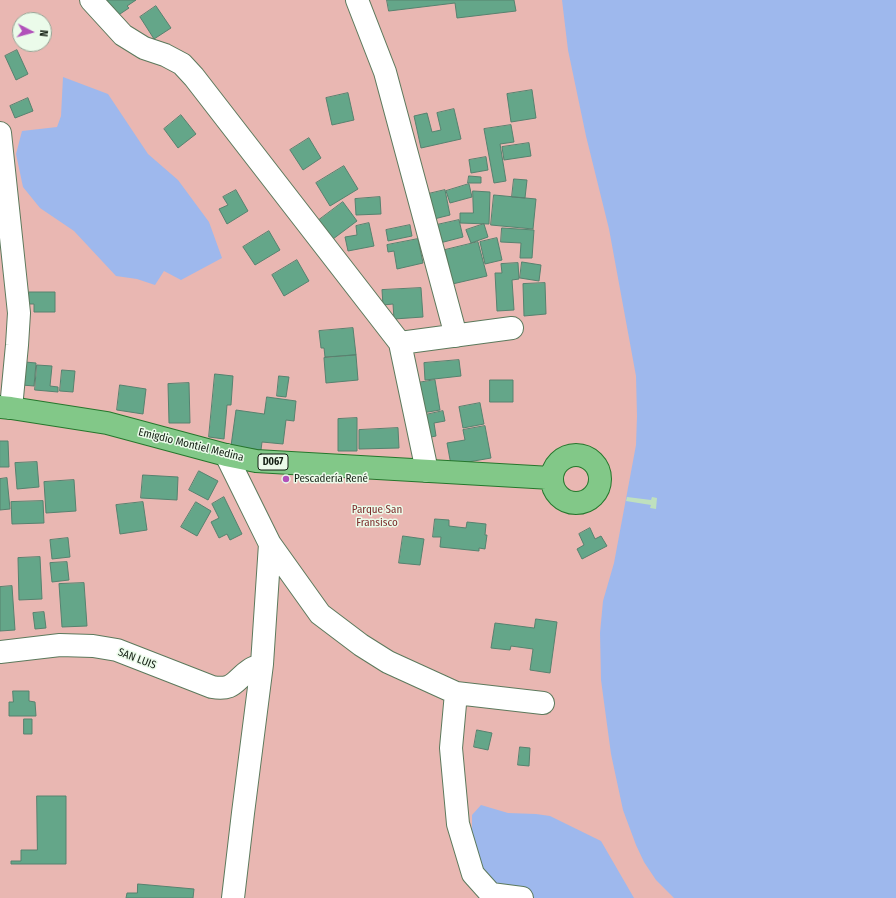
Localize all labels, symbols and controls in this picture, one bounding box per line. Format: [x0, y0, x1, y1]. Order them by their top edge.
north arrow [12, 12, 52, 52]
text: N [37, 29, 50, 37]
street label: Emigdio Montiel Medina [137, 426, 245, 464]
road number: D067 [258, 454, 288, 470]
place label: Pescadería René [294, 472, 368, 486]
marker: Pescadería René [281, 474, 291, 484]
park label: Parque San Fransisco [352, 503, 402, 529]
street label: SAN LUIS [116, 646, 158, 672]

